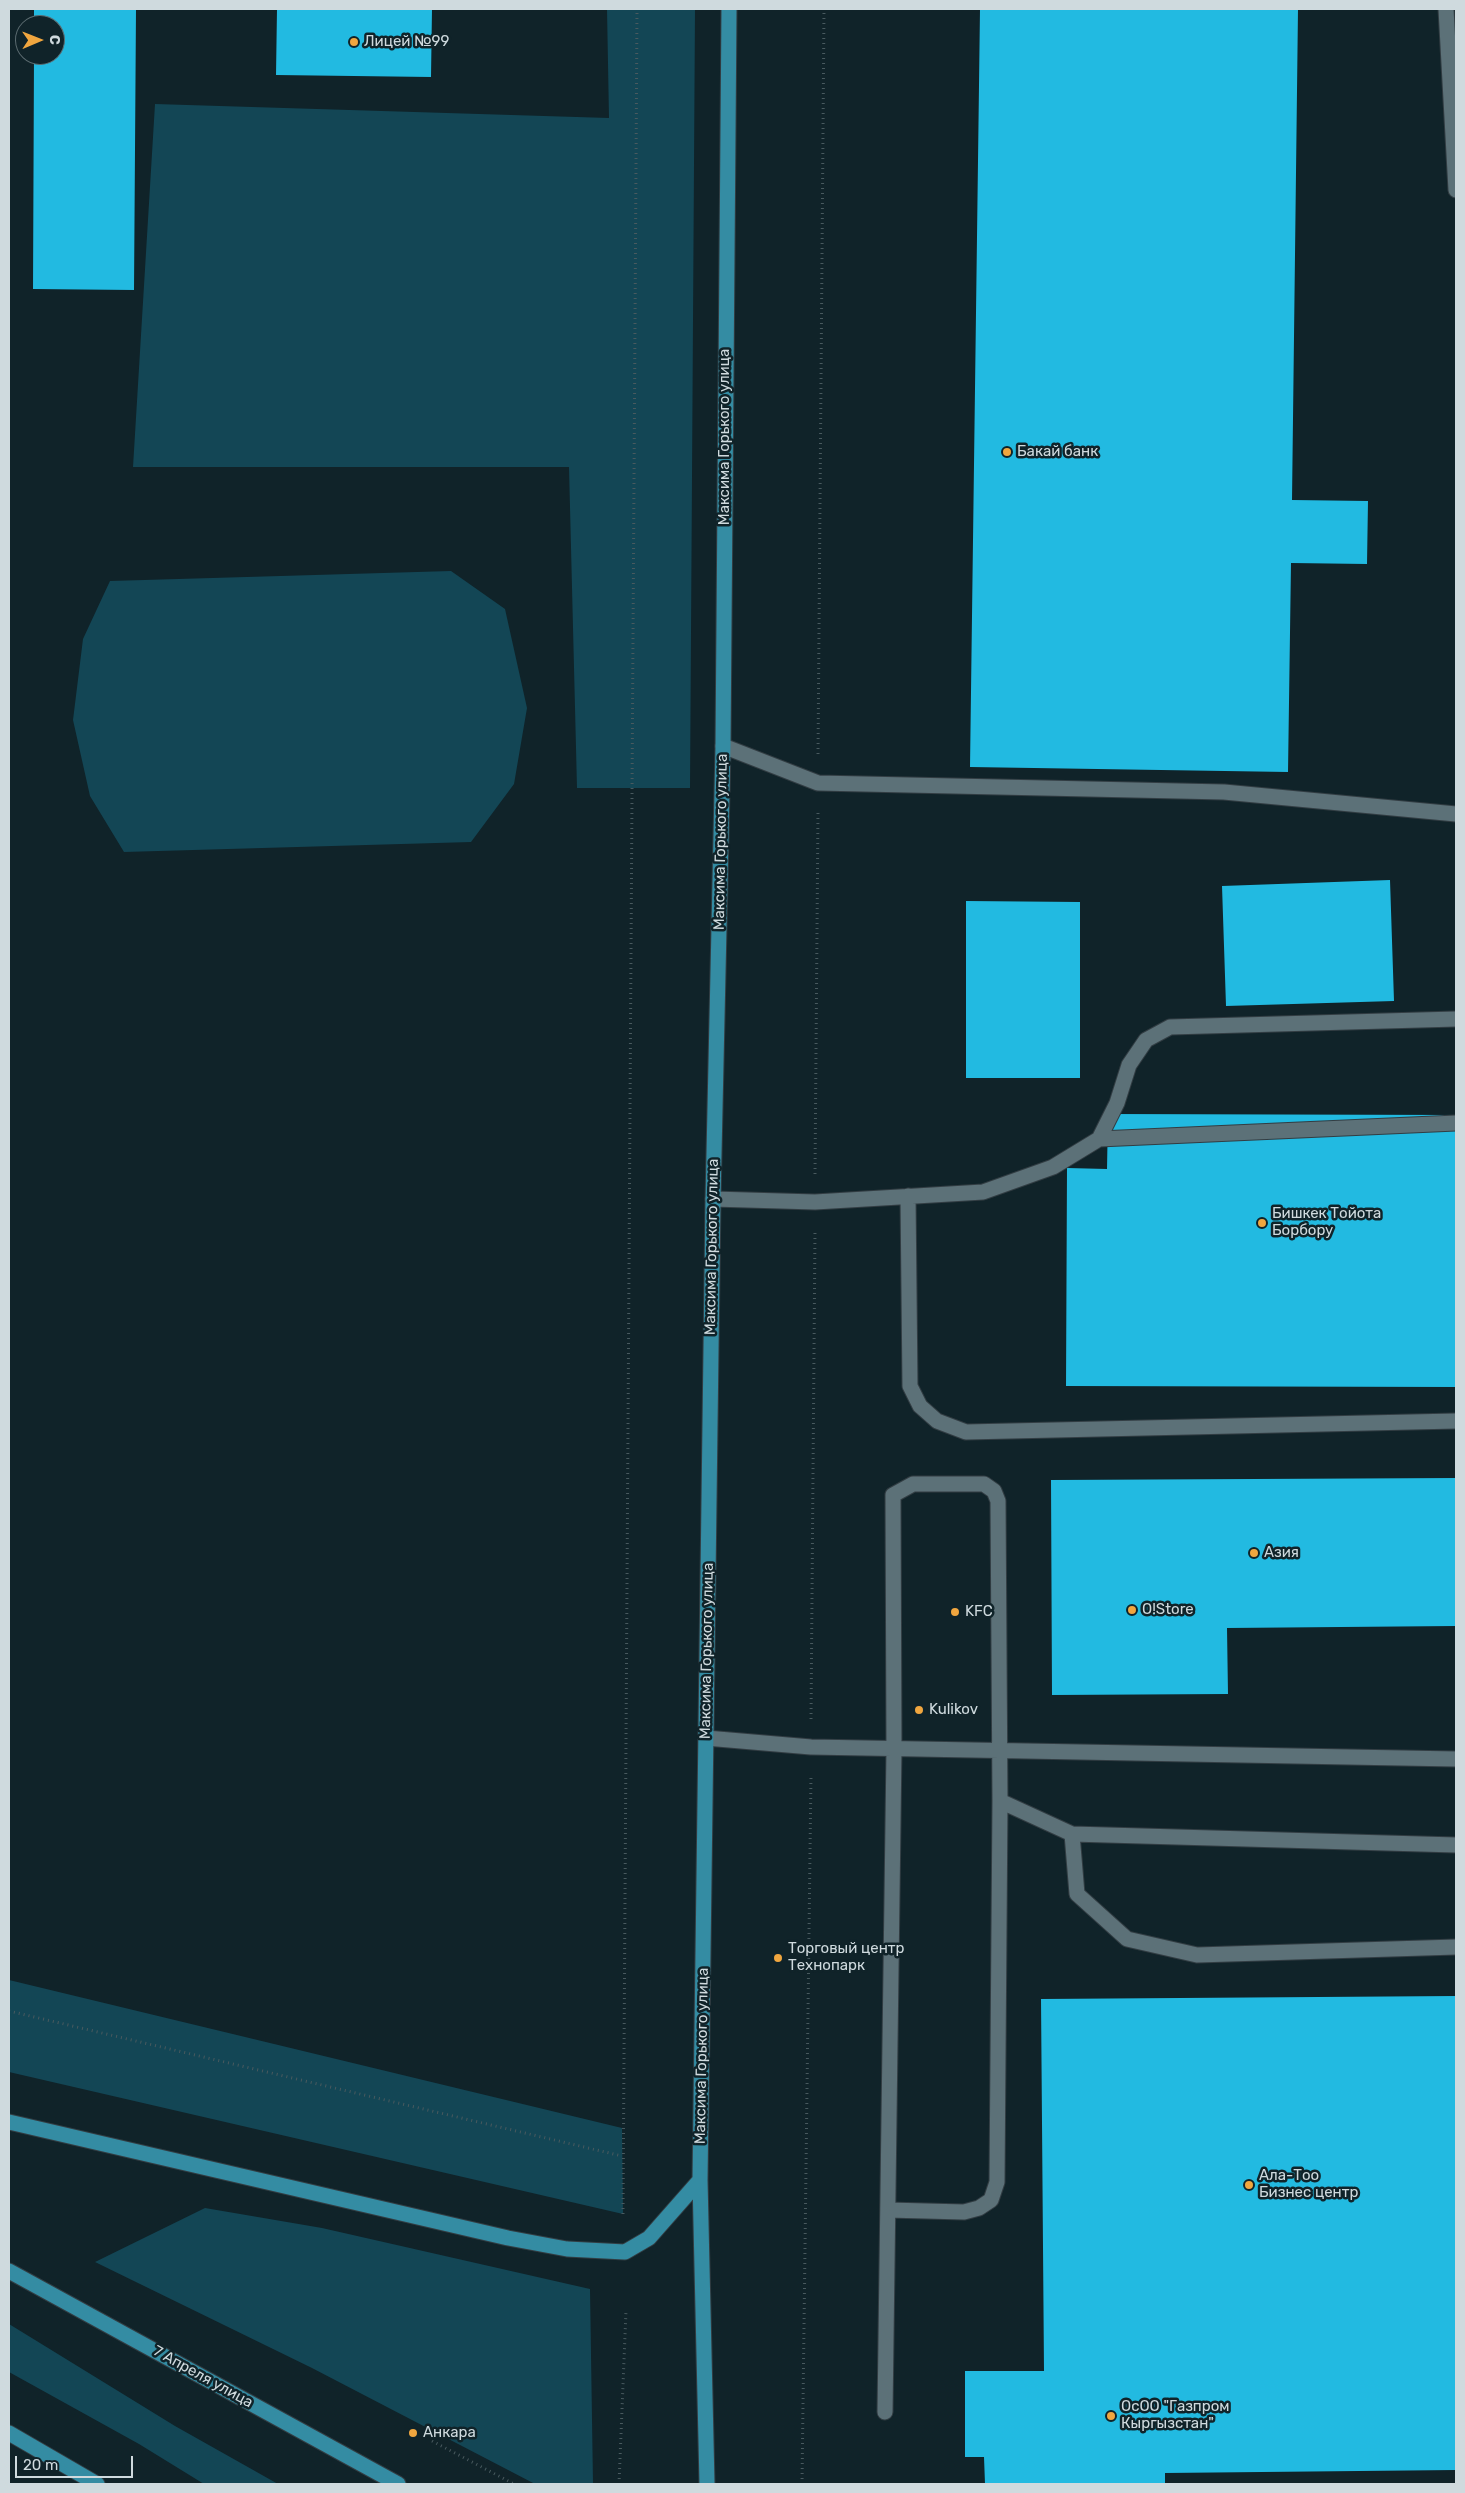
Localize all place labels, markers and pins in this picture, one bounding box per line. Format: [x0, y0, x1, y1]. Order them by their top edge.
place label: Лицей №99 [364, 33, 449, 51]
marker: Лицей №99 [348, 36, 360, 48]
place label: Бакай банк [1017, 443, 1098, 461]
marker: Бакай банк [1001, 446, 1013, 458]
place label: Бишкек Тойота Борбору [1272, 1205, 1381, 1240]
marker: Бишкек Тойота Борбору [1256, 1217, 1268, 1229]
place label: Азия [1264, 1544, 1299, 1562]
marker: Азия [1248, 1547, 1260, 1559]
place label: O!Store [1142, 1601, 1194, 1619]
place label: KFC [965, 1603, 993, 1621]
marker: O!Store [1126, 1604, 1138, 1616]
marker: KFC [949, 1606, 961, 1618]
place label: Kulikov [929, 1701, 978, 1719]
marker: Kulikov [913, 1704, 925, 1716]
place label: Торговый центр Технопарк [788, 1940, 904, 1975]
marker: Торговый центр Технопарк [772, 1952, 784, 1964]
place label: Ала-Тоо Бизнес центр [1259, 2167, 1358, 2202]
marker: Ала-Тоо Бизнес центр [1243, 2179, 1255, 2191]
place label: ОсОО "Газпром Кыргызстан" [1121, 2398, 1229, 2433]
marker: ОсОО "Газпром Кыргызстан" [1105, 2410, 1117, 2422]
place label: Анкара [423, 2424, 476, 2442]
marker: Анкара [407, 2427, 419, 2439]

